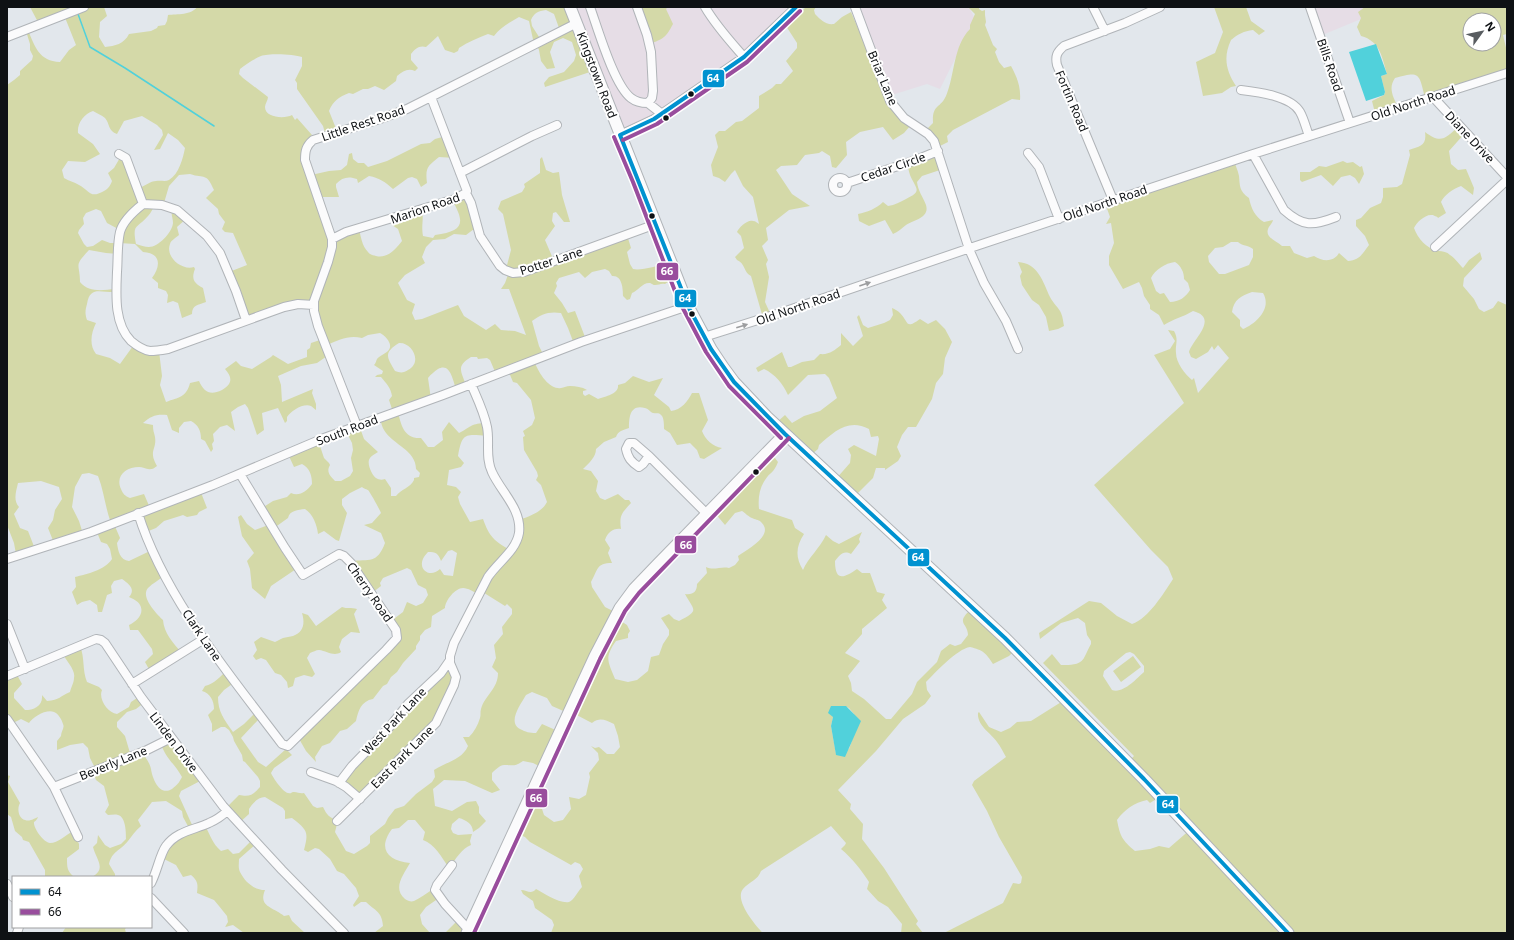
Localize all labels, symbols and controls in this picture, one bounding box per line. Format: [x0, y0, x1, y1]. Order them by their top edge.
north arrow [1462, 12, 1502, 52]
text: N [1482, 18, 1500, 34]
street label: Kingstown Road [573, 29, 621, 121]
street label: Bills Road [1313, 36, 1347, 94]
street label: Briar Lane [864, 48, 902, 108]
street label: Fortin Road [1051, 68, 1093, 134]
line badge: 64 [702, 69, 725, 88]
text: 64 [707, 70, 720, 85]
street label: Old North Road [1369, 81, 1457, 125]
unlabelled marker [686, 89, 696, 99]
street label: Little Rest Road [319, 101, 407, 145]
street label: Diane Drive [1441, 107, 1499, 167]
unlabelled marker [661, 113, 671, 123]
street label: Cedar Circle [858, 148, 928, 186]
street label: Old North Road [1061, 181, 1149, 225]
street label: Marion Road [388, 188, 462, 228]
unlabelled marker [647, 211, 657, 221]
street label: Potter Lane [517, 243, 585, 279]
line badge: 66 [656, 262, 679, 281]
text: 66 [661, 263, 673, 278]
one-way arrow [859, 281, 871, 287]
street label: Old North Road [754, 285, 842, 329]
line badge: 64 [674, 289, 697, 308]
text: 64 [679, 290, 692, 305]
unlabelled marker [687, 309, 697, 319]
one-way arrow [736, 323, 748, 329]
street label: South Road [314, 410, 380, 450]
unlabelled marker [751, 467, 761, 477]
line badge: 66 [674, 535, 697, 554]
text: 66 [680, 537, 692, 552]
line badge: 64 [907, 548, 930, 567]
text: 64 [912, 549, 925, 564]
street label: Cherry Road [343, 559, 397, 625]
street label: Clark Lane [178, 606, 226, 664]
street label: West Park Lane [358, 683, 430, 758]
street label: Linden Drive [146, 708, 202, 776]
street label: East Park Lane [367, 722, 437, 792]
street label: Beverly Lane [77, 742, 150, 784]
line badge: 66 [525, 788, 548, 808]
text: 66 [530, 790, 542, 805]
line badge: 64 [1156, 795, 1179, 814]
text: 64 [1162, 796, 1175, 811]
legend [12, 876, 152, 928]
text: 64 [48, 883, 62, 900]
text: 66 [48, 903, 62, 920]

